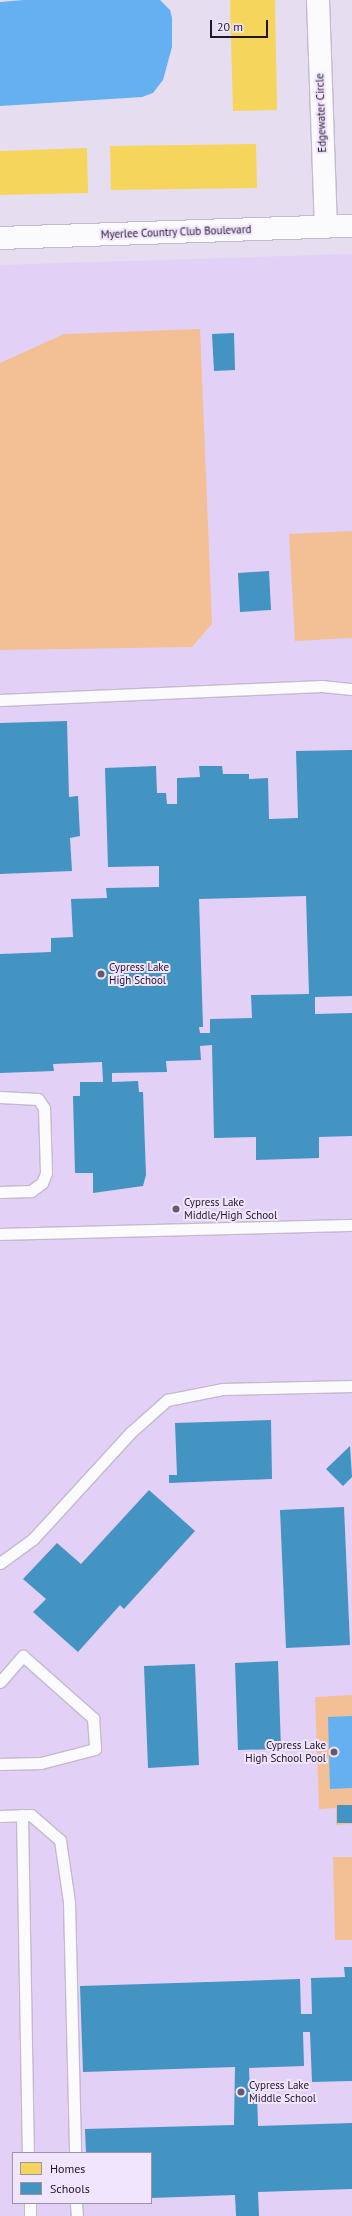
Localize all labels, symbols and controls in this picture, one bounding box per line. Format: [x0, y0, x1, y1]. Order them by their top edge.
scale bar [212, 12, 270, 38]
text: 20 m [217, 19, 243, 34]
street label: Edgewater Circle [313, 73, 329, 153]
street label: Myerlee Country Club Boulevard [100, 223, 252, 241]
place label: Cypress Lake High School [109, 961, 169, 987]
marker: Cypress Lake High School [96, 969, 106, 979]
place label: Cypress Lake Middle/High School [184, 1196, 277, 1222]
marker: Cypress Lake Middle/High School [171, 1204, 181, 1214]
place label: Cypress Lake High School Pool [245, 1739, 326, 1765]
marker: Cypress Lake High School Pool [329, 1747, 339, 1757]
place label: Cypress Lake Middle School [249, 2079, 316, 2105]
marker: Cypress Lake Middle School [236, 2087, 246, 2097]
legend [12, 2152, 152, 2204]
text: Homes [50, 2161, 85, 2176]
text: Schools [50, 2181, 90, 2196]

